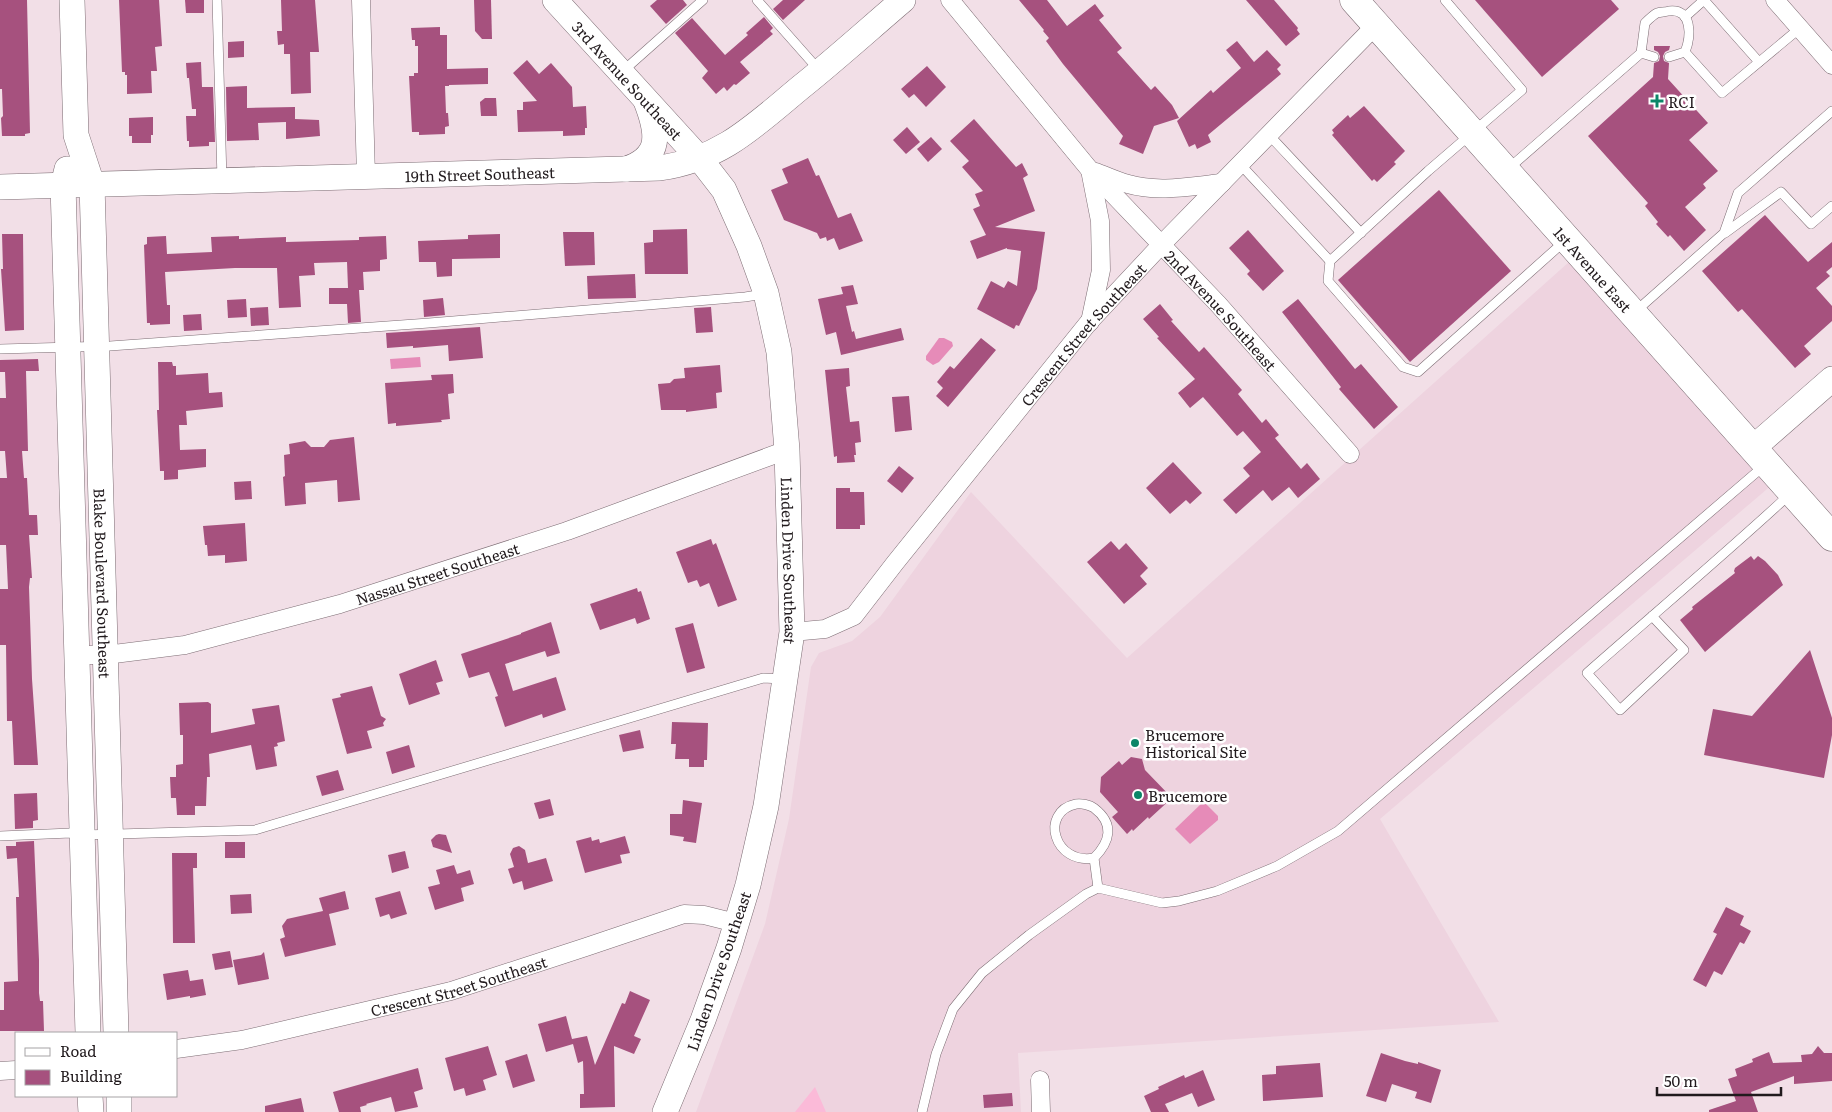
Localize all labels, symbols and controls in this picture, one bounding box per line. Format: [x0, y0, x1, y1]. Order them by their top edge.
street label: 3rd Avenue Southeast [567, 15, 688, 145]
place label: RCI [1668, 90, 1695, 113]
marker: RCI [1650, 94, 1664, 108]
street label: 19th Street Southeast [404, 160, 555, 187]
street label: 1st Avenue East [1549, 221, 1638, 317]
street label: 2nd Avenue Southeast [1160, 244, 1283, 375]
street label: Crescent Street Southeast [1014, 257, 1151, 411]
street label: Linden Drive Southeast [776, 476, 804, 646]
street label: Blake Boulevard Southeast [89, 488, 117, 679]
street label: Nassau Street Southeast [352, 536, 522, 610]
place label: Brucemore Historical Site [1145, 723, 1247, 763]
marker: Brucemore Historical Site [1129, 737, 1141, 749]
place label: Brucemore [1148, 784, 1228, 807]
marker: Brucemore [1132, 789, 1144, 801]
street label: Linden Drive Southeast [680, 888, 756, 1054]
street label: Crescent Street Southeast [368, 949, 550, 1021]
legend [15, 1032, 178, 1097]
text: Road [60, 1039, 96, 1062]
text: Building [60, 1064, 122, 1087]
scale bar [1657, 1064, 1781, 1096]
text: 50 m [1664, 1069, 1698, 1092]

